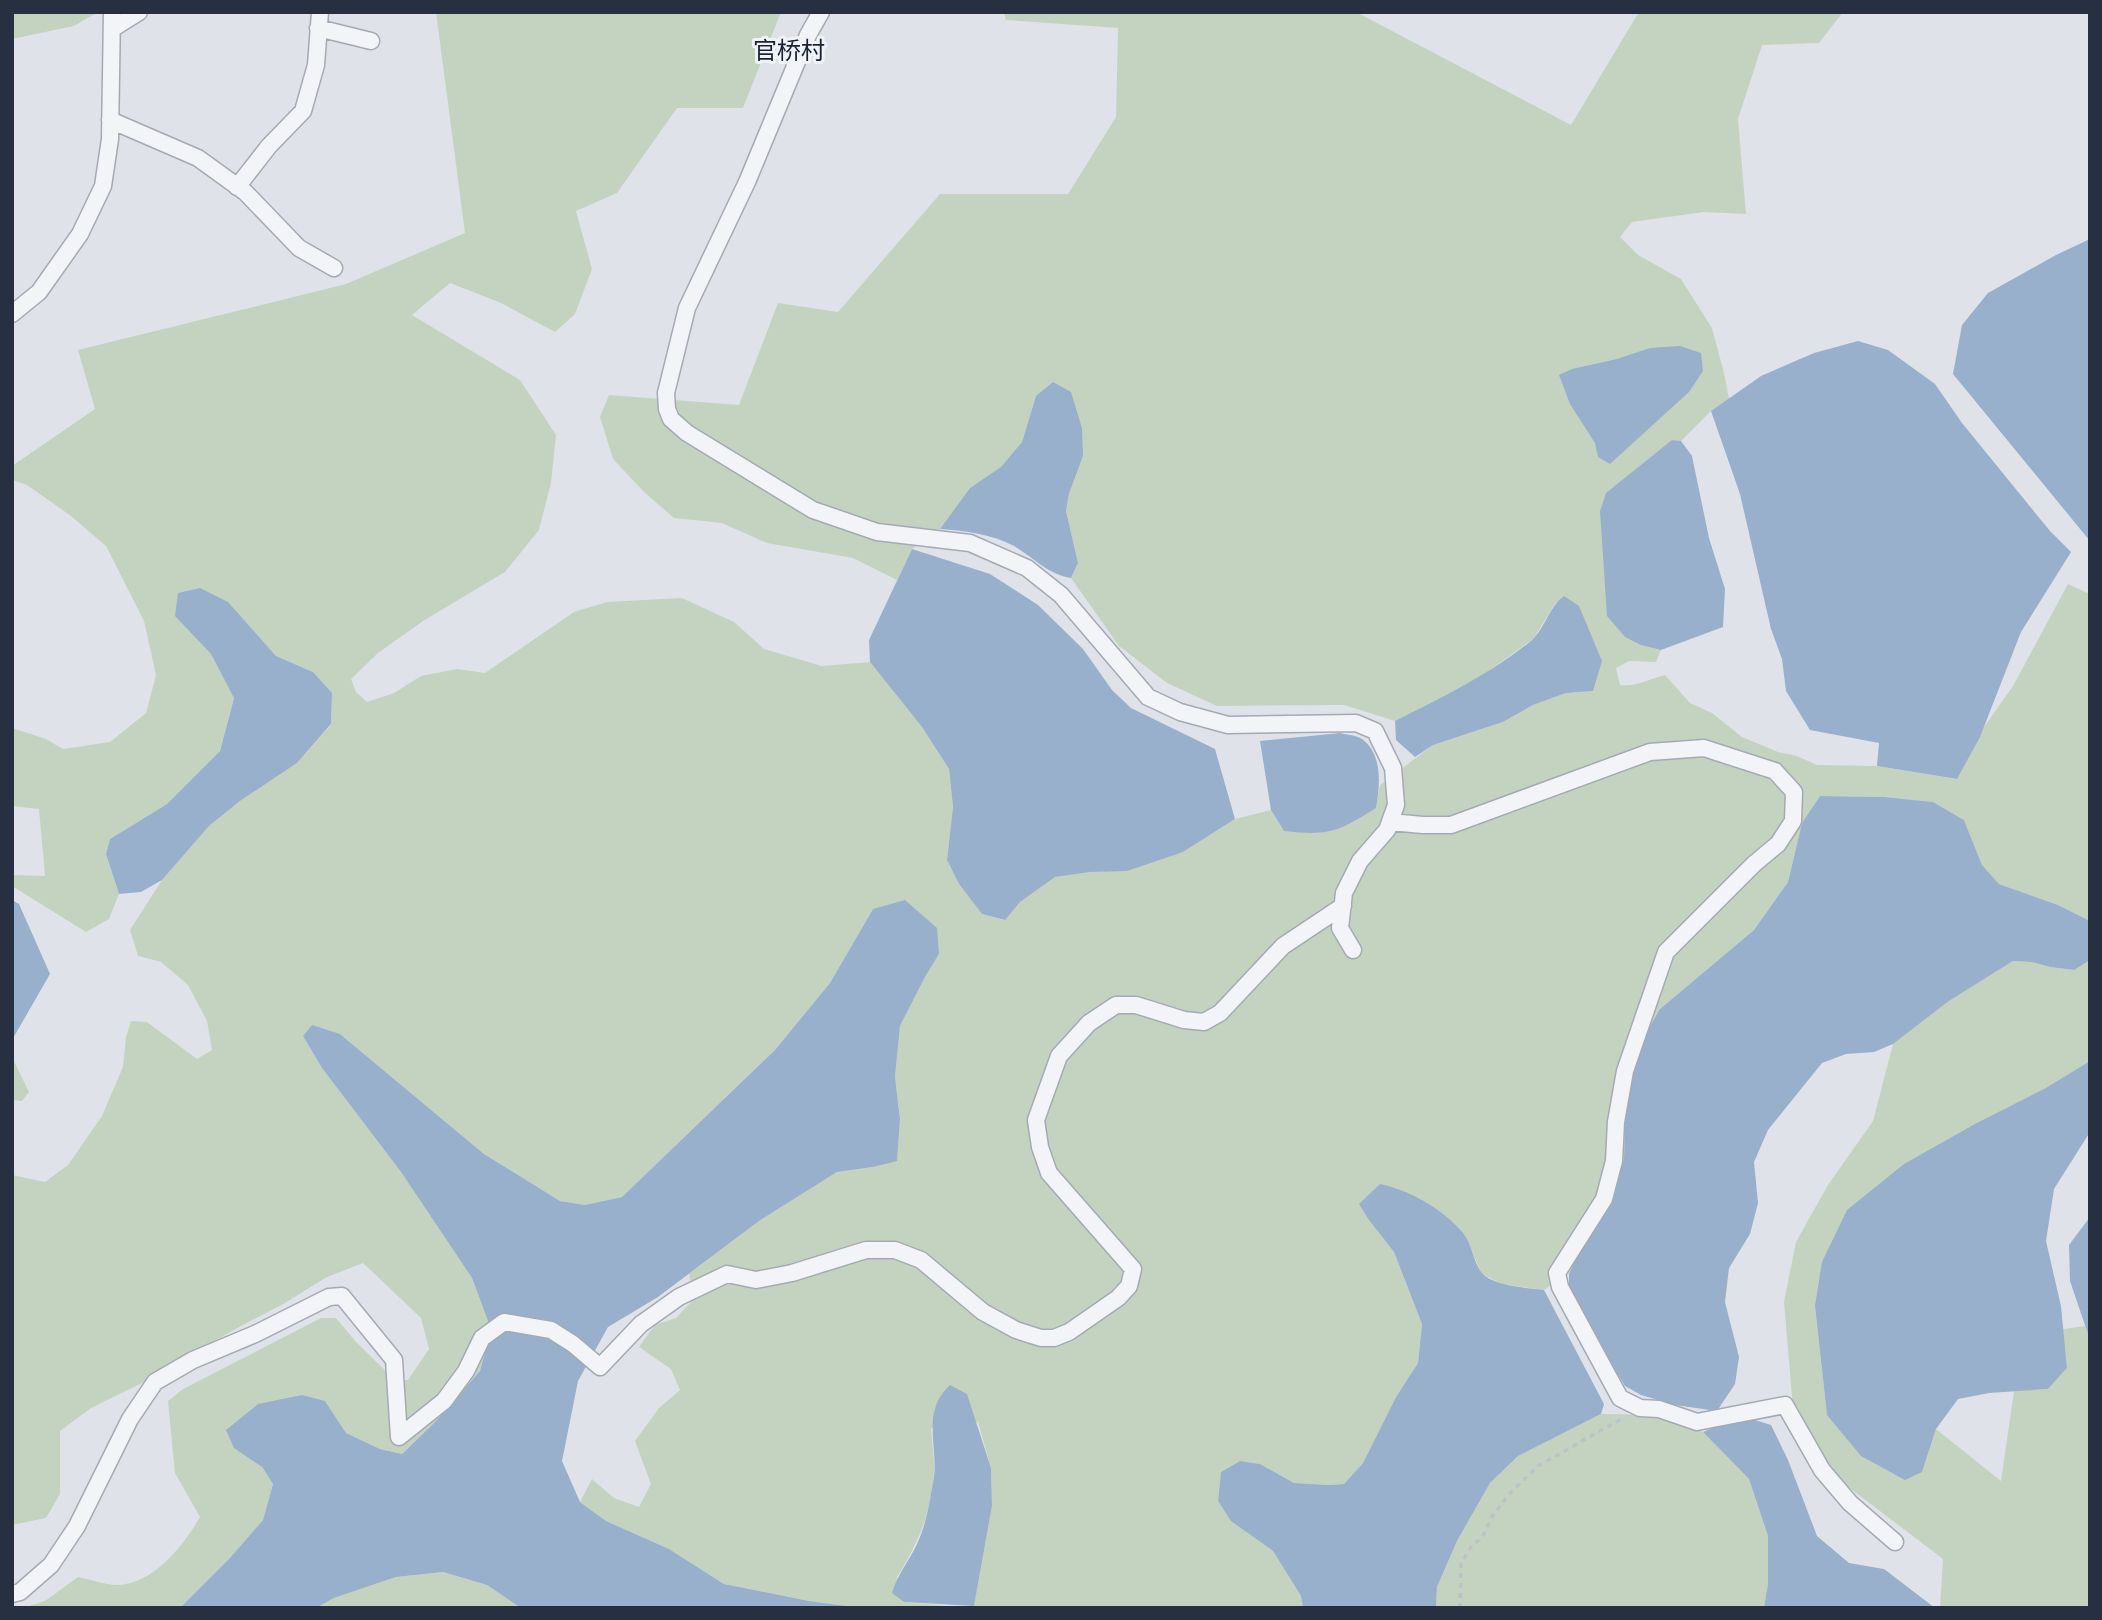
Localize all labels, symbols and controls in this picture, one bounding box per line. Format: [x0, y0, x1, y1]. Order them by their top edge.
district label: 官桥村 [753, 37, 825, 65]

